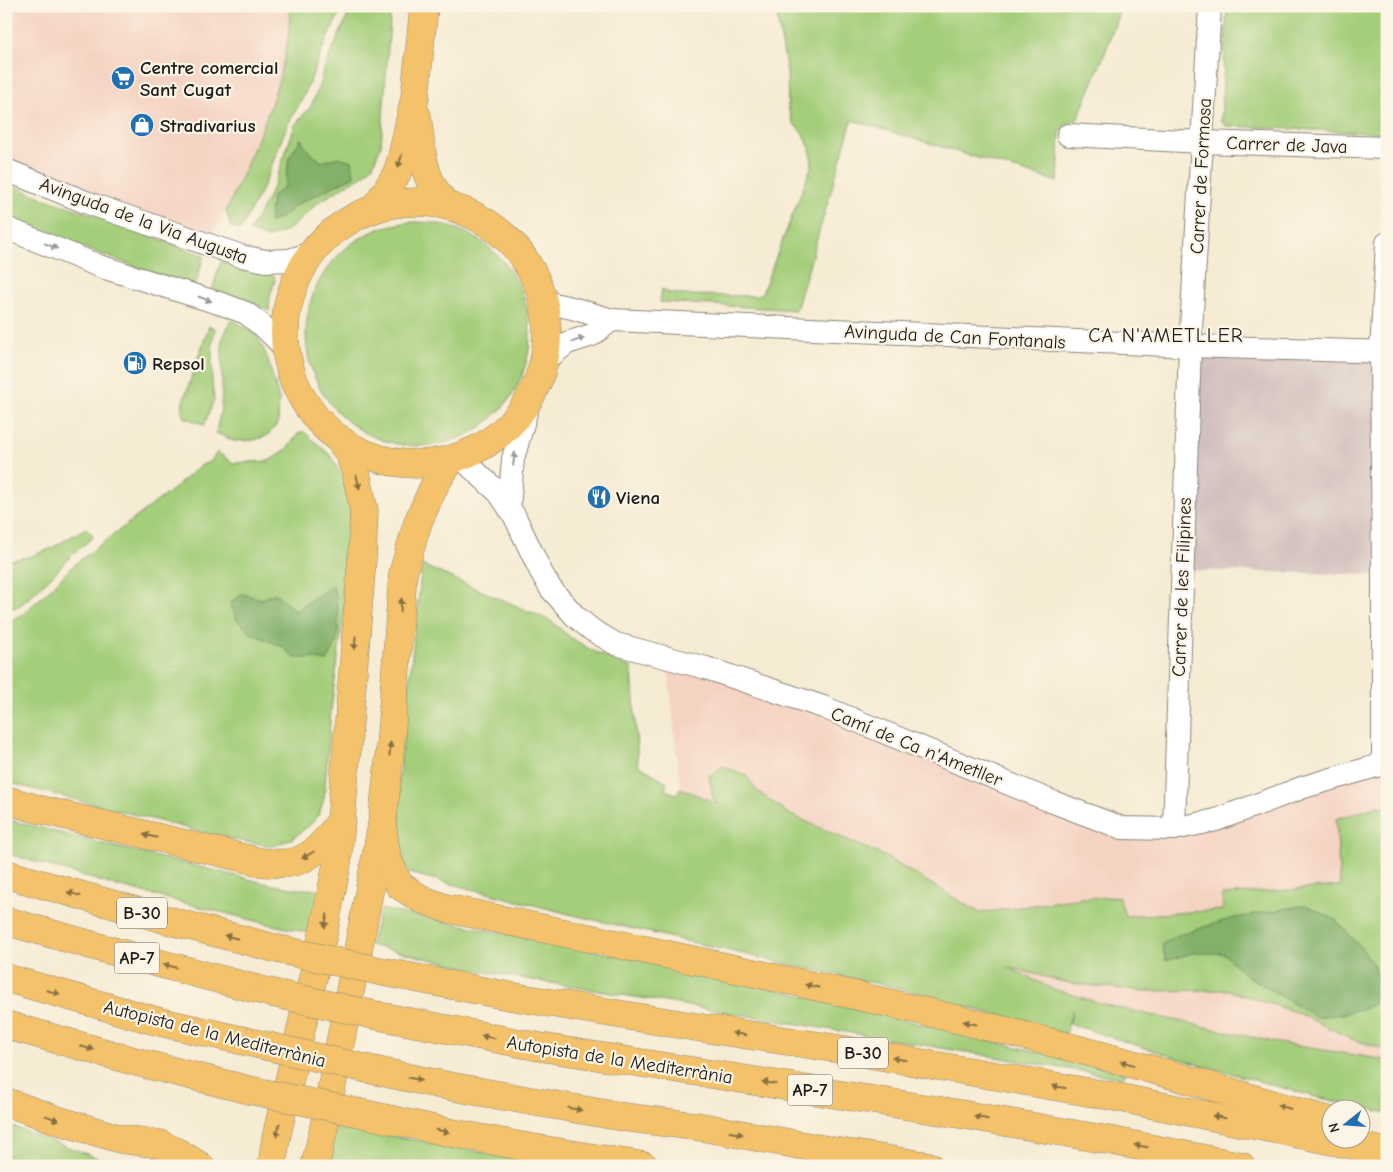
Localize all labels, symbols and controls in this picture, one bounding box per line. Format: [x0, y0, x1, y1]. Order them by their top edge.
place label: Centre comercial Sant Cugat [140, 57, 278, 101]
supermarket icon: Centre comercial Sant Cugat [110, 65, 136, 91]
street label: Carrer de Formosa [1186, 97, 1216, 255]
shop icon: Stradivarius [129, 112, 155, 138]
place label: Stradivarius [160, 115, 255, 137]
street label: Carrer de Java [1226, 132, 1348, 158]
one-way arrow [396, 154, 404, 169]
street label: Avinguda de la Via Augusta [37, 173, 251, 269]
one-way arrow [44, 243, 59, 250]
one-way arrow [198, 295, 213, 303]
street label: Avinguda de Can Fontanals [844, 320, 1066, 354]
district label: CA N'AMETLLER [1088, 324, 1244, 347]
one-way arrow [570, 336, 585, 343]
fuel station icon: Repsol [122, 350, 148, 376]
place label: Repsol [152, 353, 205, 375]
one-way arrow [510, 451, 518, 467]
one-way arrow [354, 474, 362, 489]
restaurant icon: Viena [586, 484, 612, 510]
place label: Viena [616, 487, 660, 509]
street label: Carrer de les Filipines [1168, 497, 1196, 677]
one-way arrow [397, 596, 405, 612]
one-way arrow [350, 636, 358, 652]
street label: Camí de Ca n'Ametller [828, 702, 1006, 792]
one-way arrow [386, 741, 394, 757]
one-way arrow [142, 832, 158, 840]
one-way arrow [301, 851, 314, 860]
one-way arrow [66, 889, 81, 897]
road number: B-30 [117, 898, 167, 928]
one-way arrow [321, 913, 329, 929]
one-way arrow [223, 933, 238, 941]
road number: AP-7 [114, 942, 160, 974]
one-way arrow [163, 962, 178, 970]
one-way arrow [803, 981, 819, 989]
one-way arrow [46, 988, 61, 996]
street label: Autopista de la Mediterrània [101, 996, 328, 1072]
one-way arrow [962, 1019, 977, 1027]
one-way arrow [730, 1030, 746, 1038]
street label: Autopista de la Mediterrània [505, 1031, 734, 1089]
one-way arrow [479, 1033, 495, 1041]
road number: B-30 [838, 1038, 888, 1068]
one-way arrow [79, 1044, 94, 1052]
one-way arrow [891, 1055, 907, 1063]
one-way arrow [1120, 1059, 1135, 1067]
road number: AP-7 [788, 1074, 832, 1106]
one-way arrow [408, 1075, 423, 1083]
one-way arrow [761, 1079, 777, 1087]
one-way arrow [1051, 1082, 1067, 1090]
north arrow [1320, 1100, 1370, 1150]
one-way arrow [1276, 1103, 1291, 1111]
one-way arrow [568, 1105, 584, 1113]
one-way arrow [1212, 1113, 1227, 1121]
one-way arrow [45, 1114, 60, 1122]
one-way arrow [973, 1114, 989, 1122]
text: N [1325, 1121, 1344, 1135]
one-way arrow [274, 1123, 282, 1138]
one-way arrow [435, 1127, 451, 1135]
one-way arrow [728, 1130, 744, 1138]
one-way arrow [1133, 1142, 1149, 1150]

